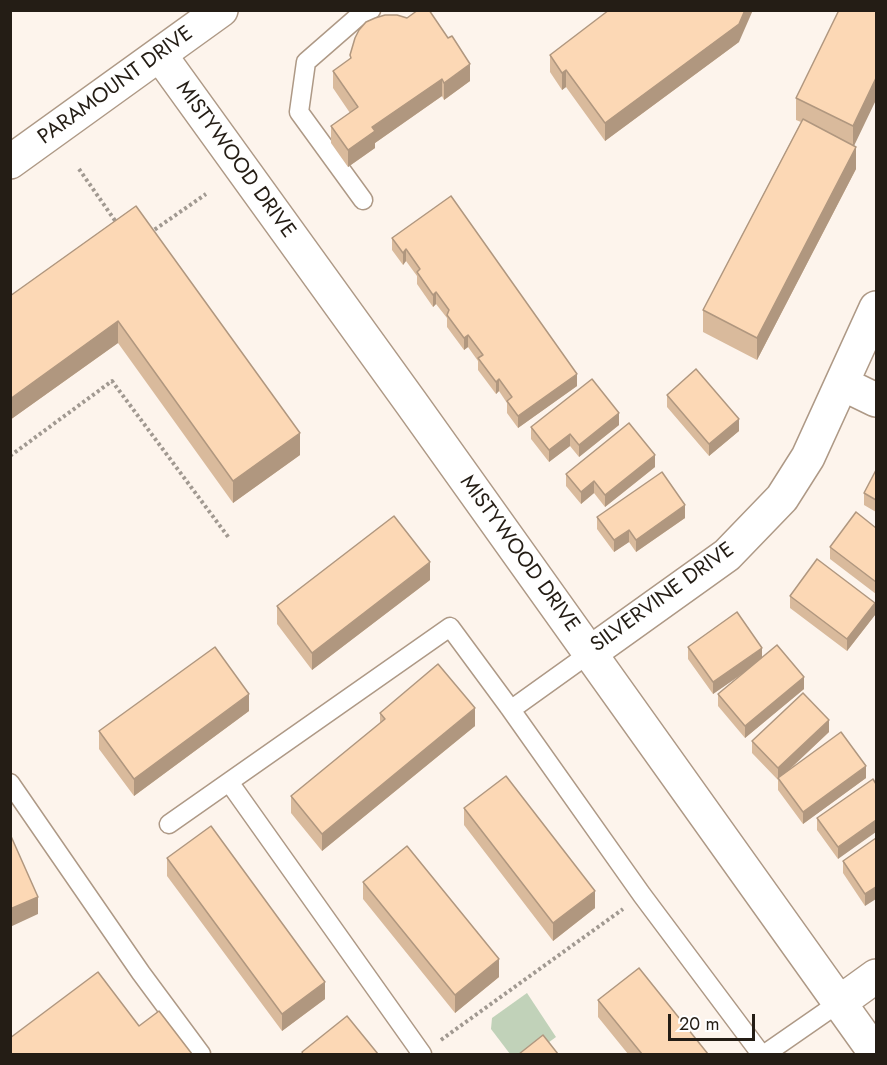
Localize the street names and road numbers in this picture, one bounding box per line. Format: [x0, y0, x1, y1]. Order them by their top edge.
street label: PARAMOUNT DRIVE [34, 21, 198, 151]
street label: MISTYWOOD DRIVE [170, 77, 300, 243]
street label: MISTYWOOD DRIVE [454, 471, 584, 637]
street label: SILVERVINE DRIVE [586, 538, 740, 658]

